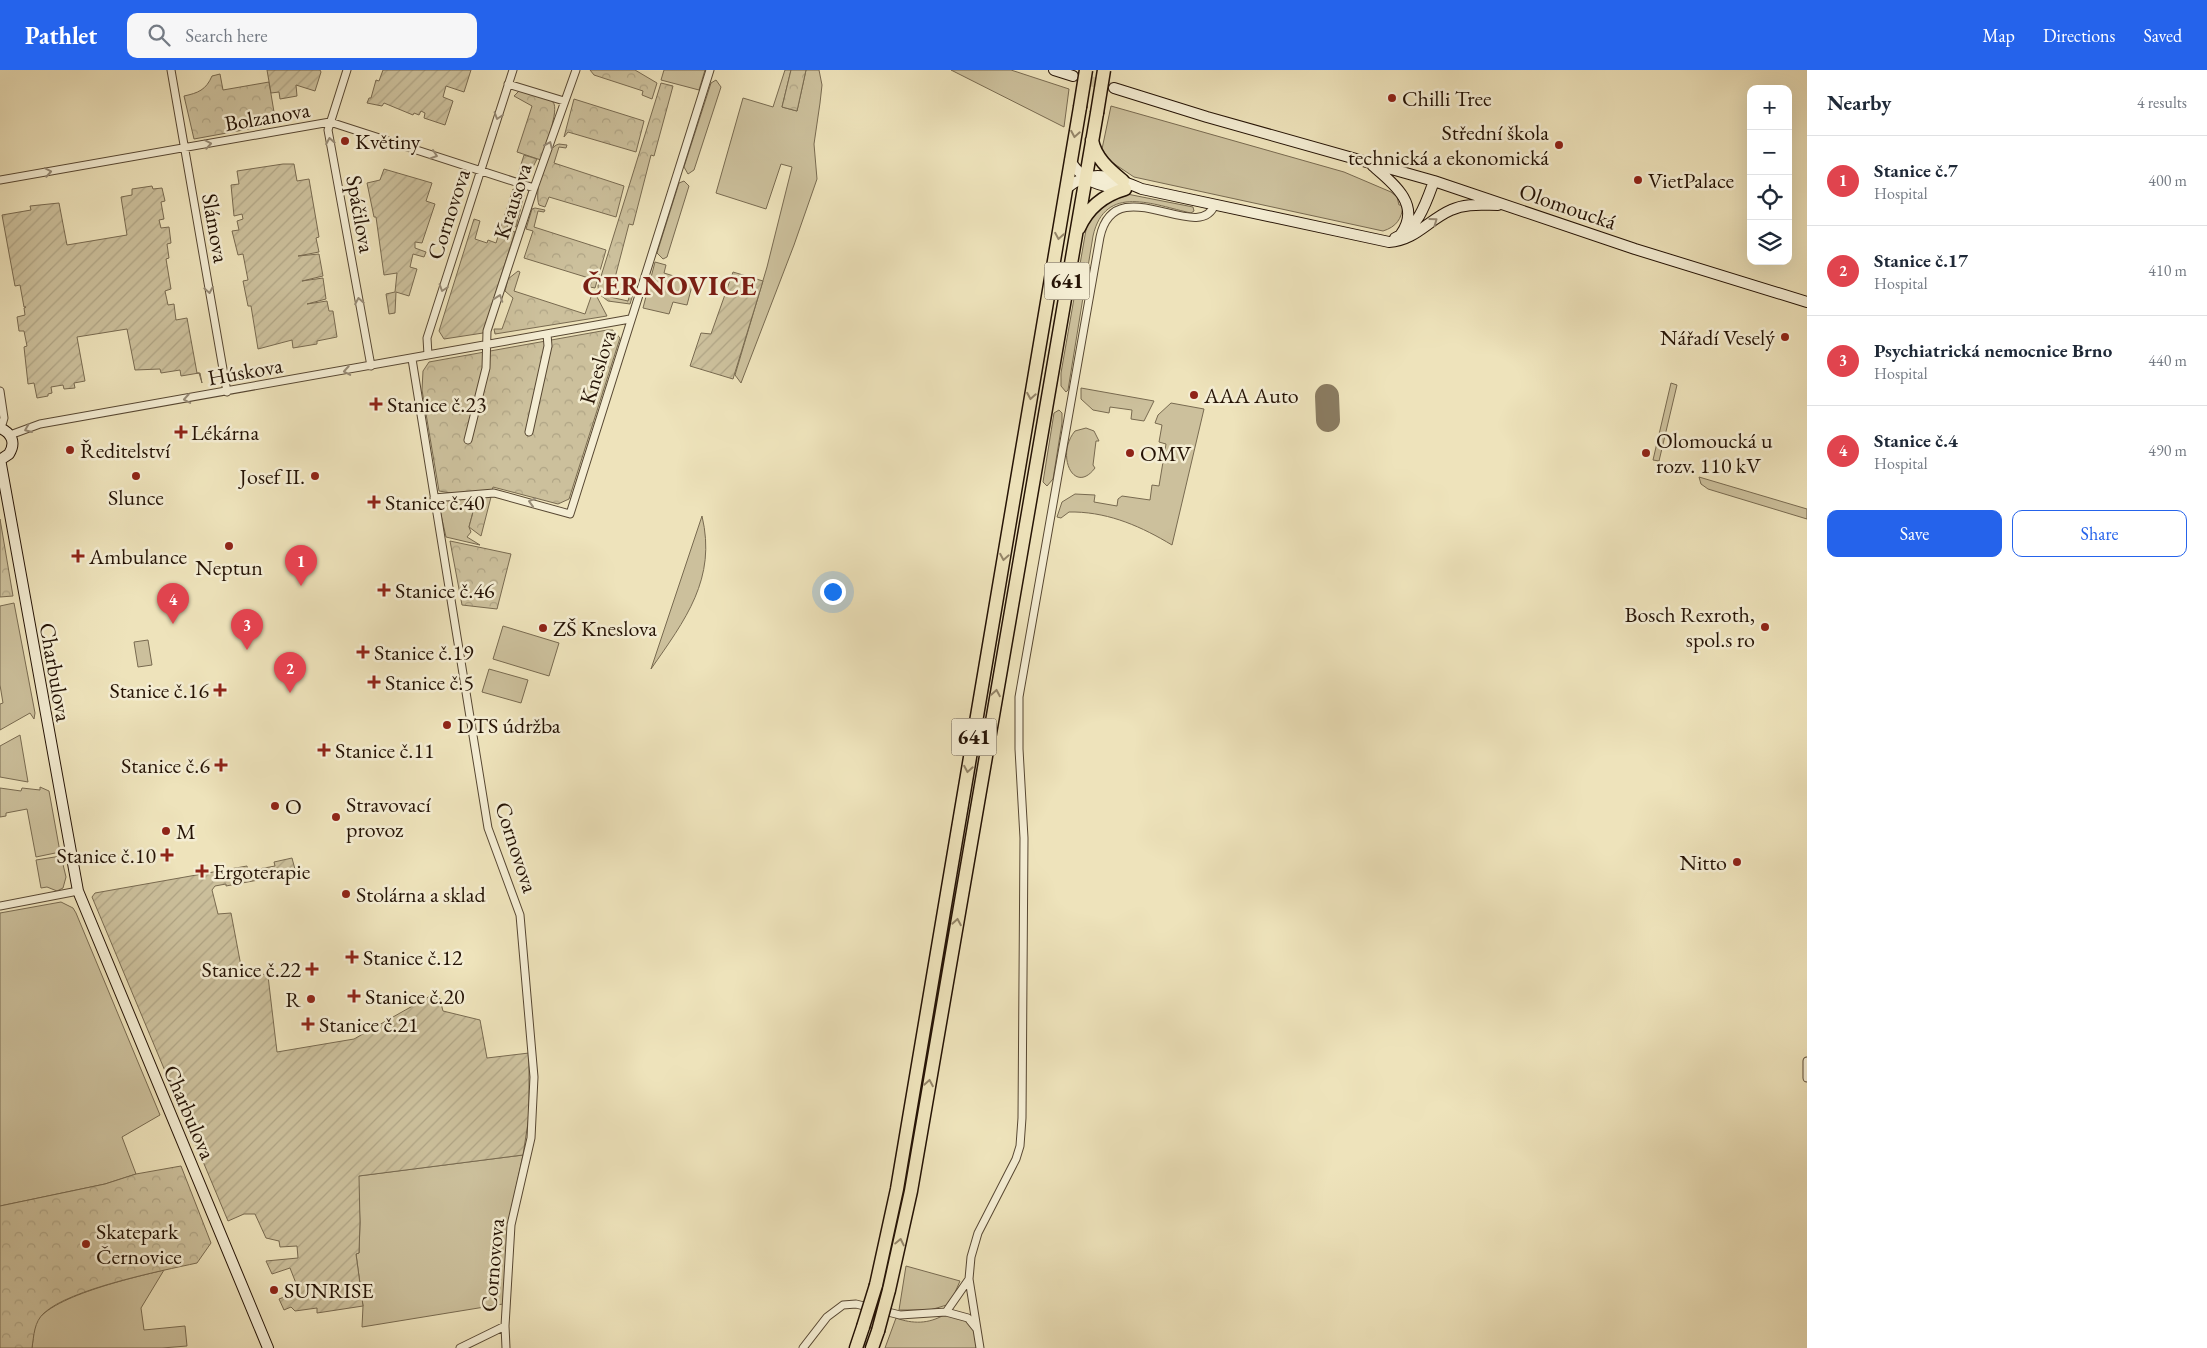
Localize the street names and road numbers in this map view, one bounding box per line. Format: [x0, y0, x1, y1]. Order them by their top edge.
street label: Bolzanova [222, 95, 312, 138]
street label: Krausova [487, 159, 538, 243]
street label: Cornovova [420, 165, 477, 263]
street label: Spáčilova [339, 173, 382, 255]
street label: Olomoucká [1516, 176, 1620, 237]
street label: Slámova [195, 191, 236, 265]
road number: 641 [1044, 262, 1090, 300]
street label: Kneslova [572, 326, 623, 408]
street label: Húskova [205, 351, 285, 392]
street label: Charbulova [33, 620, 79, 724]
road number: 641 [952, 719, 996, 756]
street label: Cornovova [488, 798, 545, 896]
street label: Charbulova [157, 1061, 222, 1164]
street label: Cornovova [474, 1217, 511, 1313]

